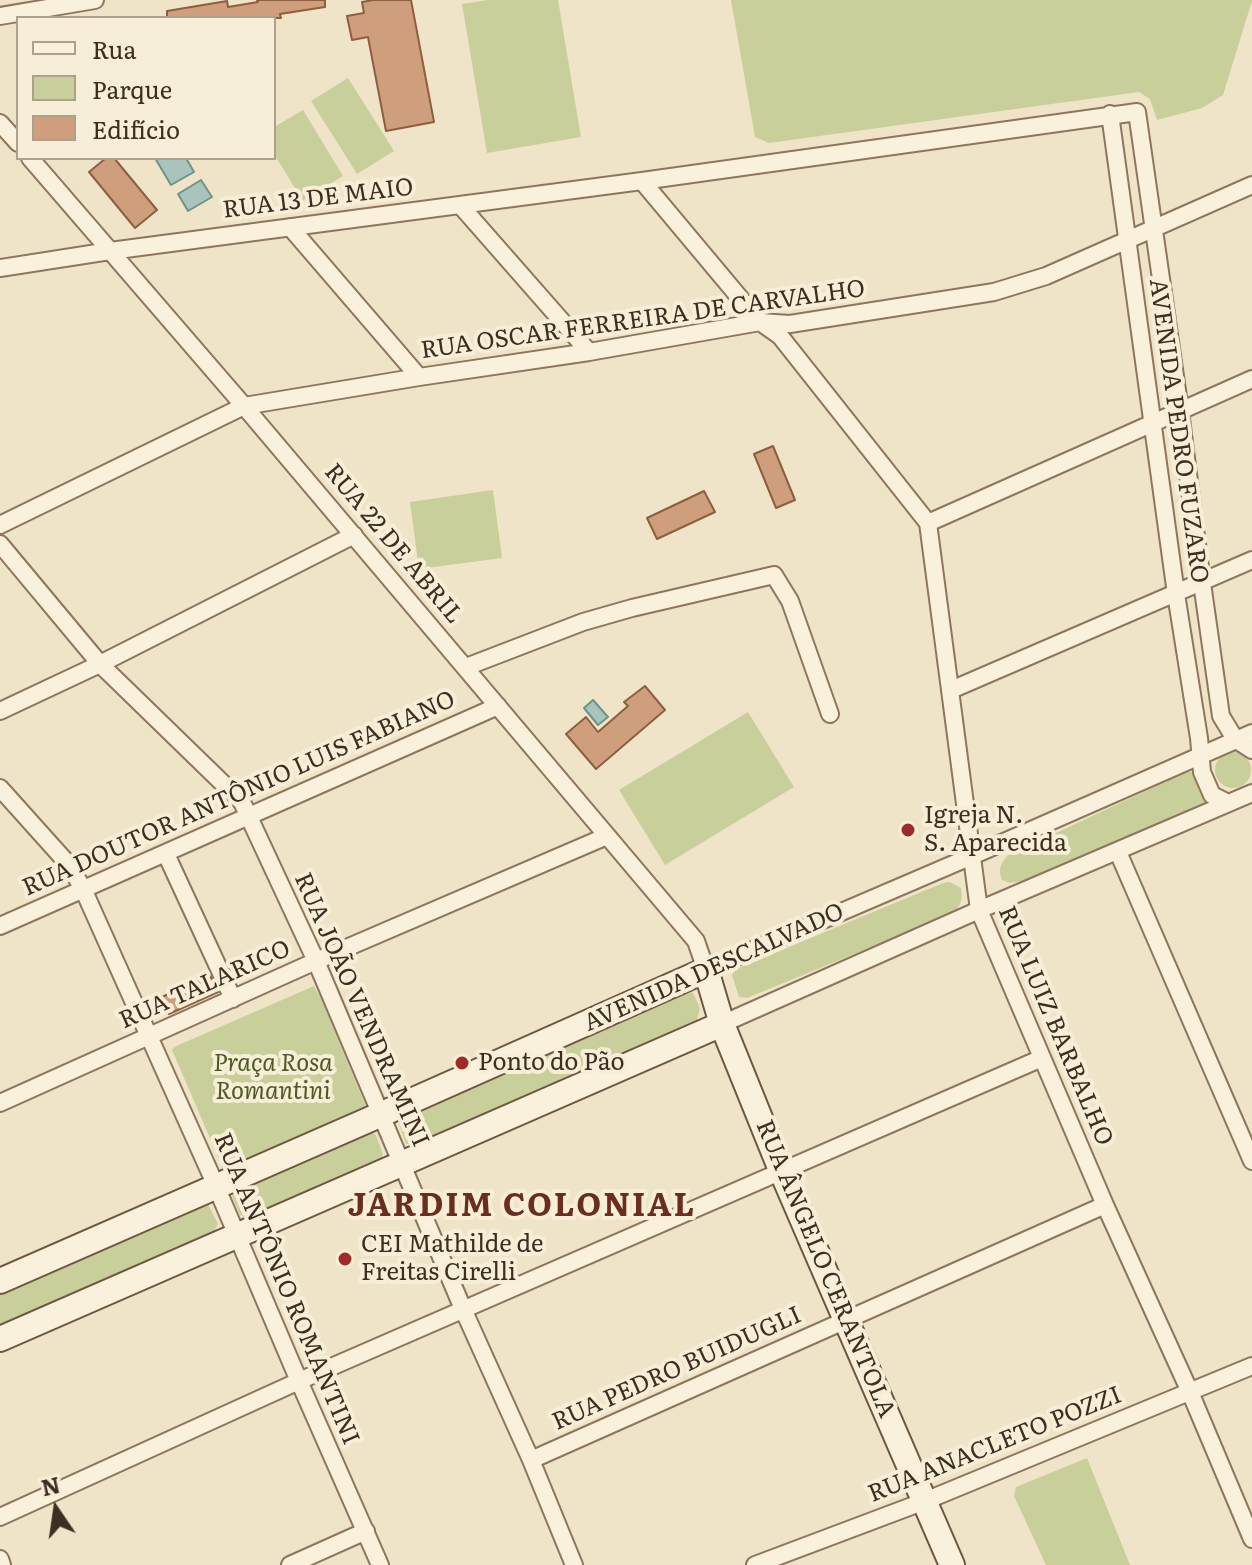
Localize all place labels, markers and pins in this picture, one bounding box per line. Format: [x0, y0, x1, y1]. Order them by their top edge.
place label: Igreja N. S. Aparecida [924, 802, 1067, 858]
marker: Igreja N. S. Aparecida [899, 821, 917, 839]
place label: Ponto do Pão [478, 1049, 624, 1077]
marker: Ponto do Pão [453, 1054, 471, 1072]
place label: CEI Mathilde de Freitas Cirelli [361, 1231, 543, 1287]
marker: CEI Mathilde de Freitas Cirelli [336, 1250, 354, 1268]

